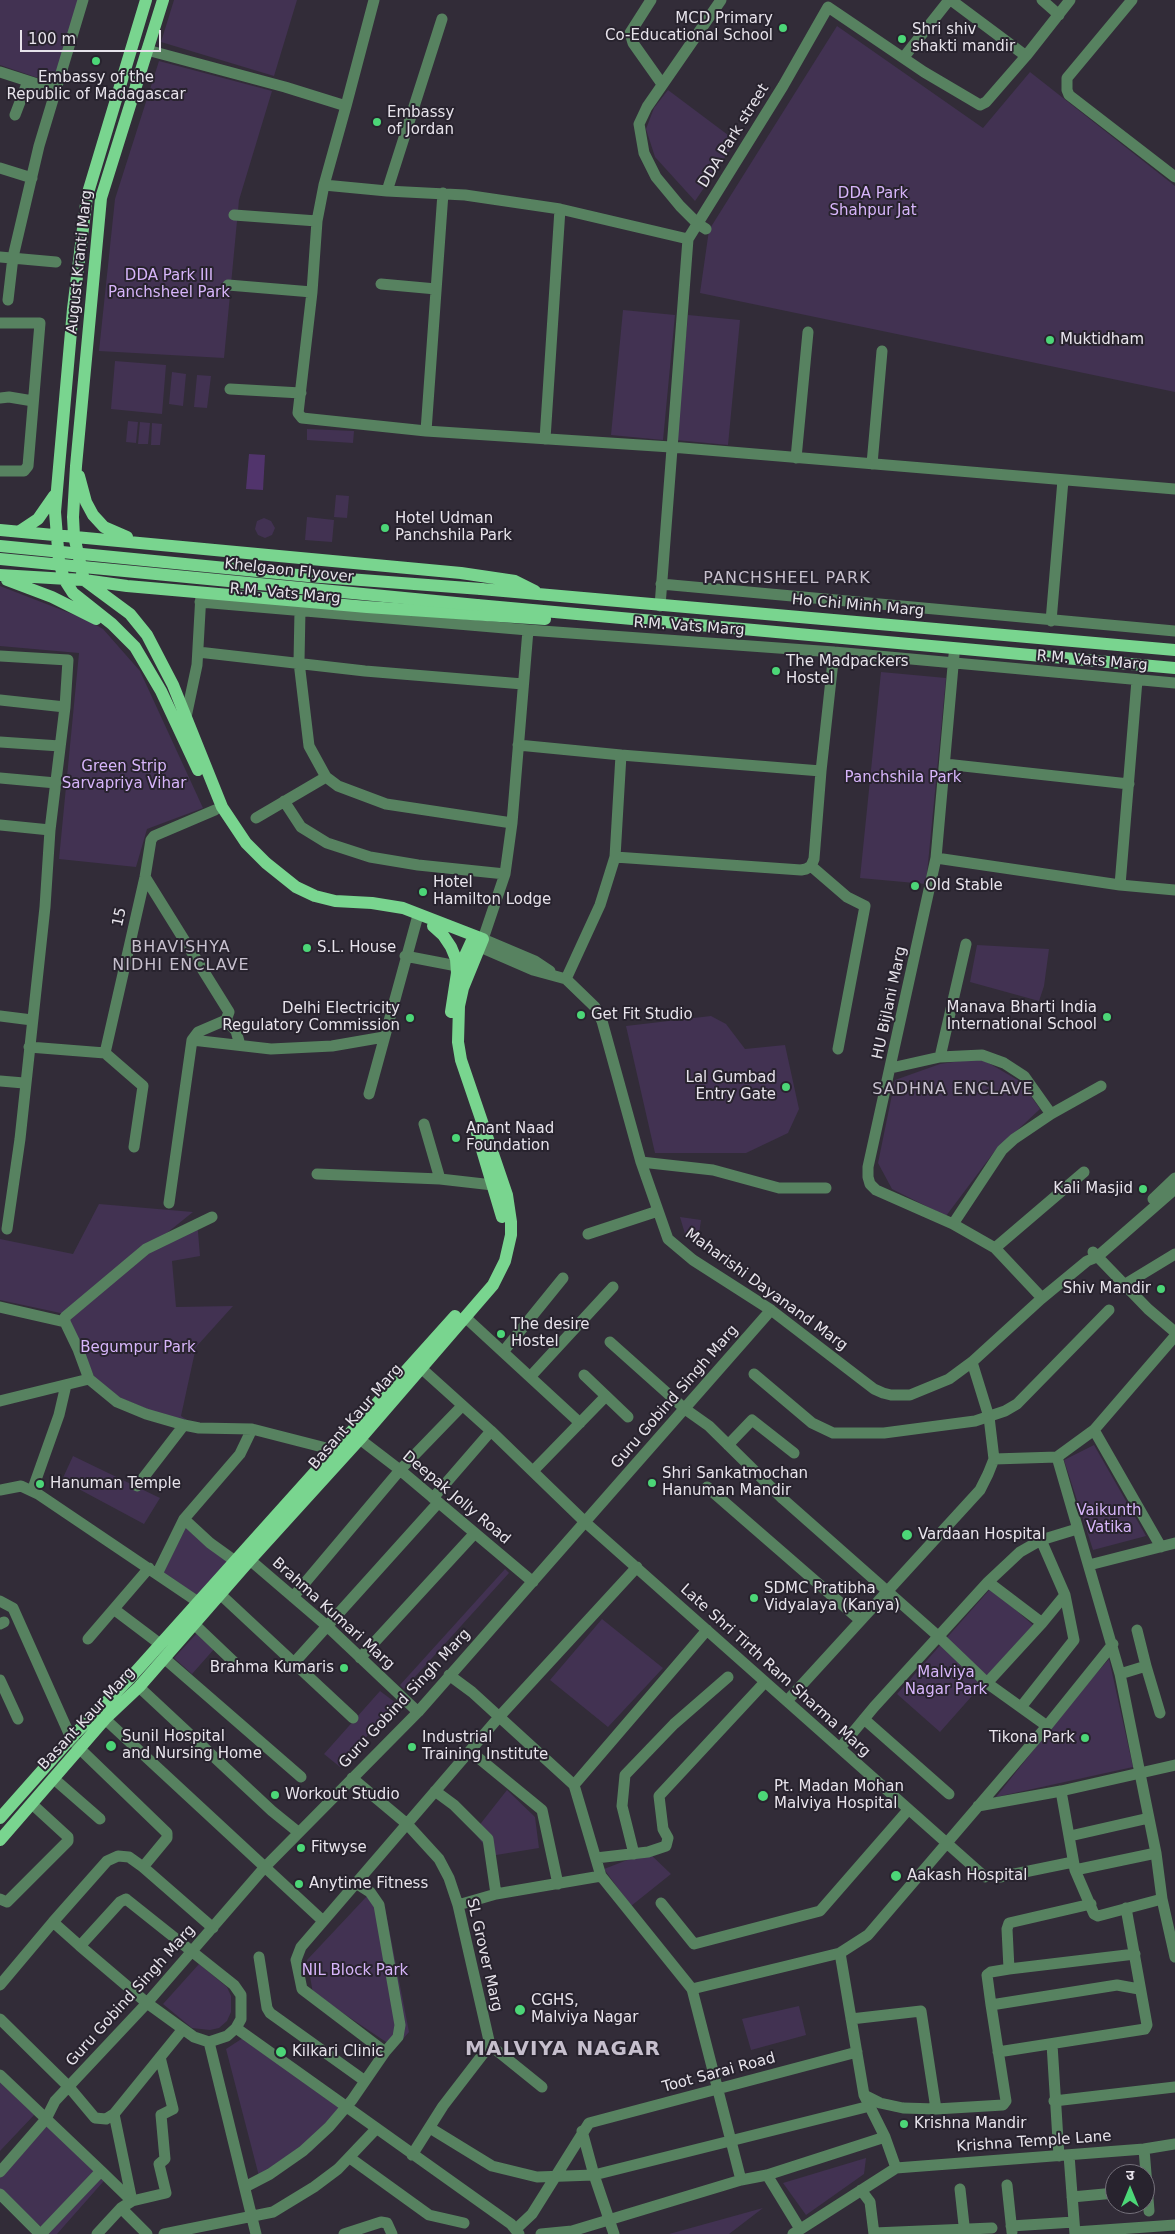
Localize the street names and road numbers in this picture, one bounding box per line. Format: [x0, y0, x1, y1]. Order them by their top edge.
street label: DDA Park street [695, 81, 773, 191]
street label: August Kranti Marg [64, 189, 96, 335]
street label: Khelgaon Flyover [223, 555, 355, 587]
street label: R.M. Vats Marg [229, 580, 341, 608]
street label: Ho Chi Minh Marg [791, 591, 925, 621]
street label: R.M. Vats Marg [633, 614, 745, 640]
street label: R.M. Vats Marg [1036, 647, 1148, 675]
street label: 15 [109, 906, 131, 928]
street label: HU Bijlani Marg [869, 945, 911, 1061]
street label: Maharishi Dayanand Marg [681, 1225, 851, 1355]
street label: Guru Gobind Singh Marg [608, 1322, 742, 1472]
street label: Basant Kaur Marg [305, 1361, 407, 1473]
street label: Deepak Jolly Road [398, 1448, 514, 1548]
street label: Brahma Kumari Marg [268, 1554, 398, 1674]
street label: Late Shri Tirth Ram Sharma Marg [676, 1581, 874, 1761]
street label: Guru Gobind Singh Marg [336, 1625, 474, 1773]
street label: Basant Kaur Marg [35, 1664, 139, 1774]
street label: SL Grover Marg [462, 1897, 506, 2013]
street label: Guru Gobind Singh Marg [63, 1921, 199, 2071]
street label: Toot Sarai Road [661, 2049, 777, 2097]
street label: Krishna Temple Lane [956, 2128, 1112, 2156]

